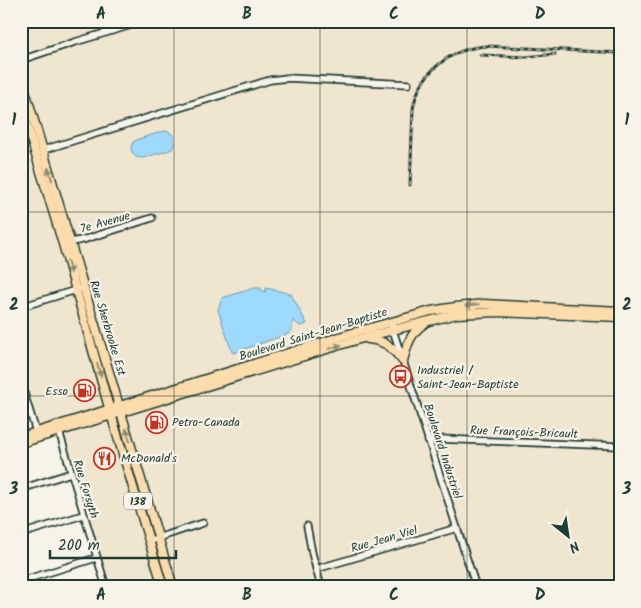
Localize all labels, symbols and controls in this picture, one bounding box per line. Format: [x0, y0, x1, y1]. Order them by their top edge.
text: A [96, 2, 106, 27]
text: B [242, 2, 252, 27]
text: C [389, 2, 399, 27]
text: D [535, 2, 546, 27]
text: 1 [12, 108, 17, 133]
text: 1 [625, 108, 630, 133]
one-way arrow [46, 166, 54, 181]
street label: 7e Avenue [78, 206, 133, 239]
one-way arrow [66, 259, 74, 274]
street label: Rue Sherbrooke Est [84, 278, 131, 379]
text: 2 [9, 293, 19, 318]
text: 2 [622, 293, 632, 318]
one-way arrow [463, 301, 479, 309]
street label: Boulevard Saint-Jean-Baptiste [237, 303, 390, 366]
one-way arrow [328, 342, 343, 350]
place label: Industriel / Saint-Jean-Baptiste [417, 361, 519, 394]
one-way arrow [95, 363, 103, 378]
bus stop icon: Industriel / Saint-Jean-Baptiste [389, 365, 413, 389]
fuel station icon: Esso [72, 379, 96, 403]
place label: Esso [45, 382, 68, 401]
street label: Boulevard Industriel [418, 401, 467, 501]
fuel station icon: Petro-Canada [144, 410, 168, 434]
place label: Petro-Canada [172, 413, 240, 432]
street label: Rue François-Bricault [470, 421, 579, 444]
one-way arrow [124, 427, 132, 442]
restaurant icon: McDonald's [93, 446, 117, 470]
place label: McDonald's [121, 449, 177, 468]
street label: Rue Forsyth [68, 457, 103, 521]
text: 3 [9, 477, 19, 502]
text: 3 [622, 477, 632, 502]
road number: 138 [124, 492, 152, 510]
north arrow [544, 510, 594, 560]
street label: Rue Jean Viel [349, 521, 420, 558]
scale bar [50, 528, 176, 560]
text: 200 m [58, 534, 100, 558]
text: N [565, 535, 583, 558]
text: A [96, 583, 106, 608]
text: B [242, 583, 252, 608]
text: C [389, 583, 399, 608]
text: D [535, 583, 546, 608]

